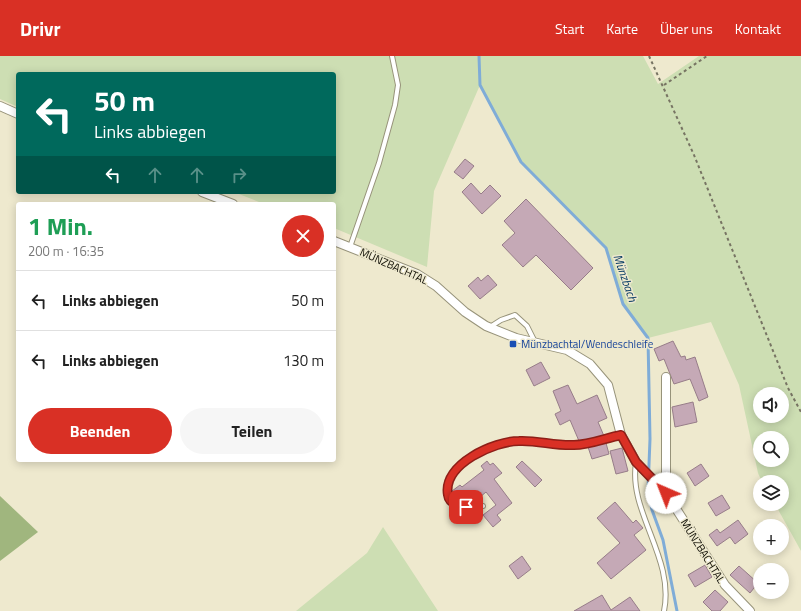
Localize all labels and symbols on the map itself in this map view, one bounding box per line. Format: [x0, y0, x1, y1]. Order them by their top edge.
street label: MÜNZBACHTAL [357, 244, 431, 289]
water label: Münzbach [608, 251, 643, 305]
place label: Münzbachtal/Wendeschleife [521, 336, 654, 352]
marker: Münzbachtal/Wendeschleife [508, 339, 518, 349]
position arrow [645, 472, 687, 514]
pin [449, 490, 483, 524]
street label: MÜNZBACHTAL [677, 516, 730, 587]

